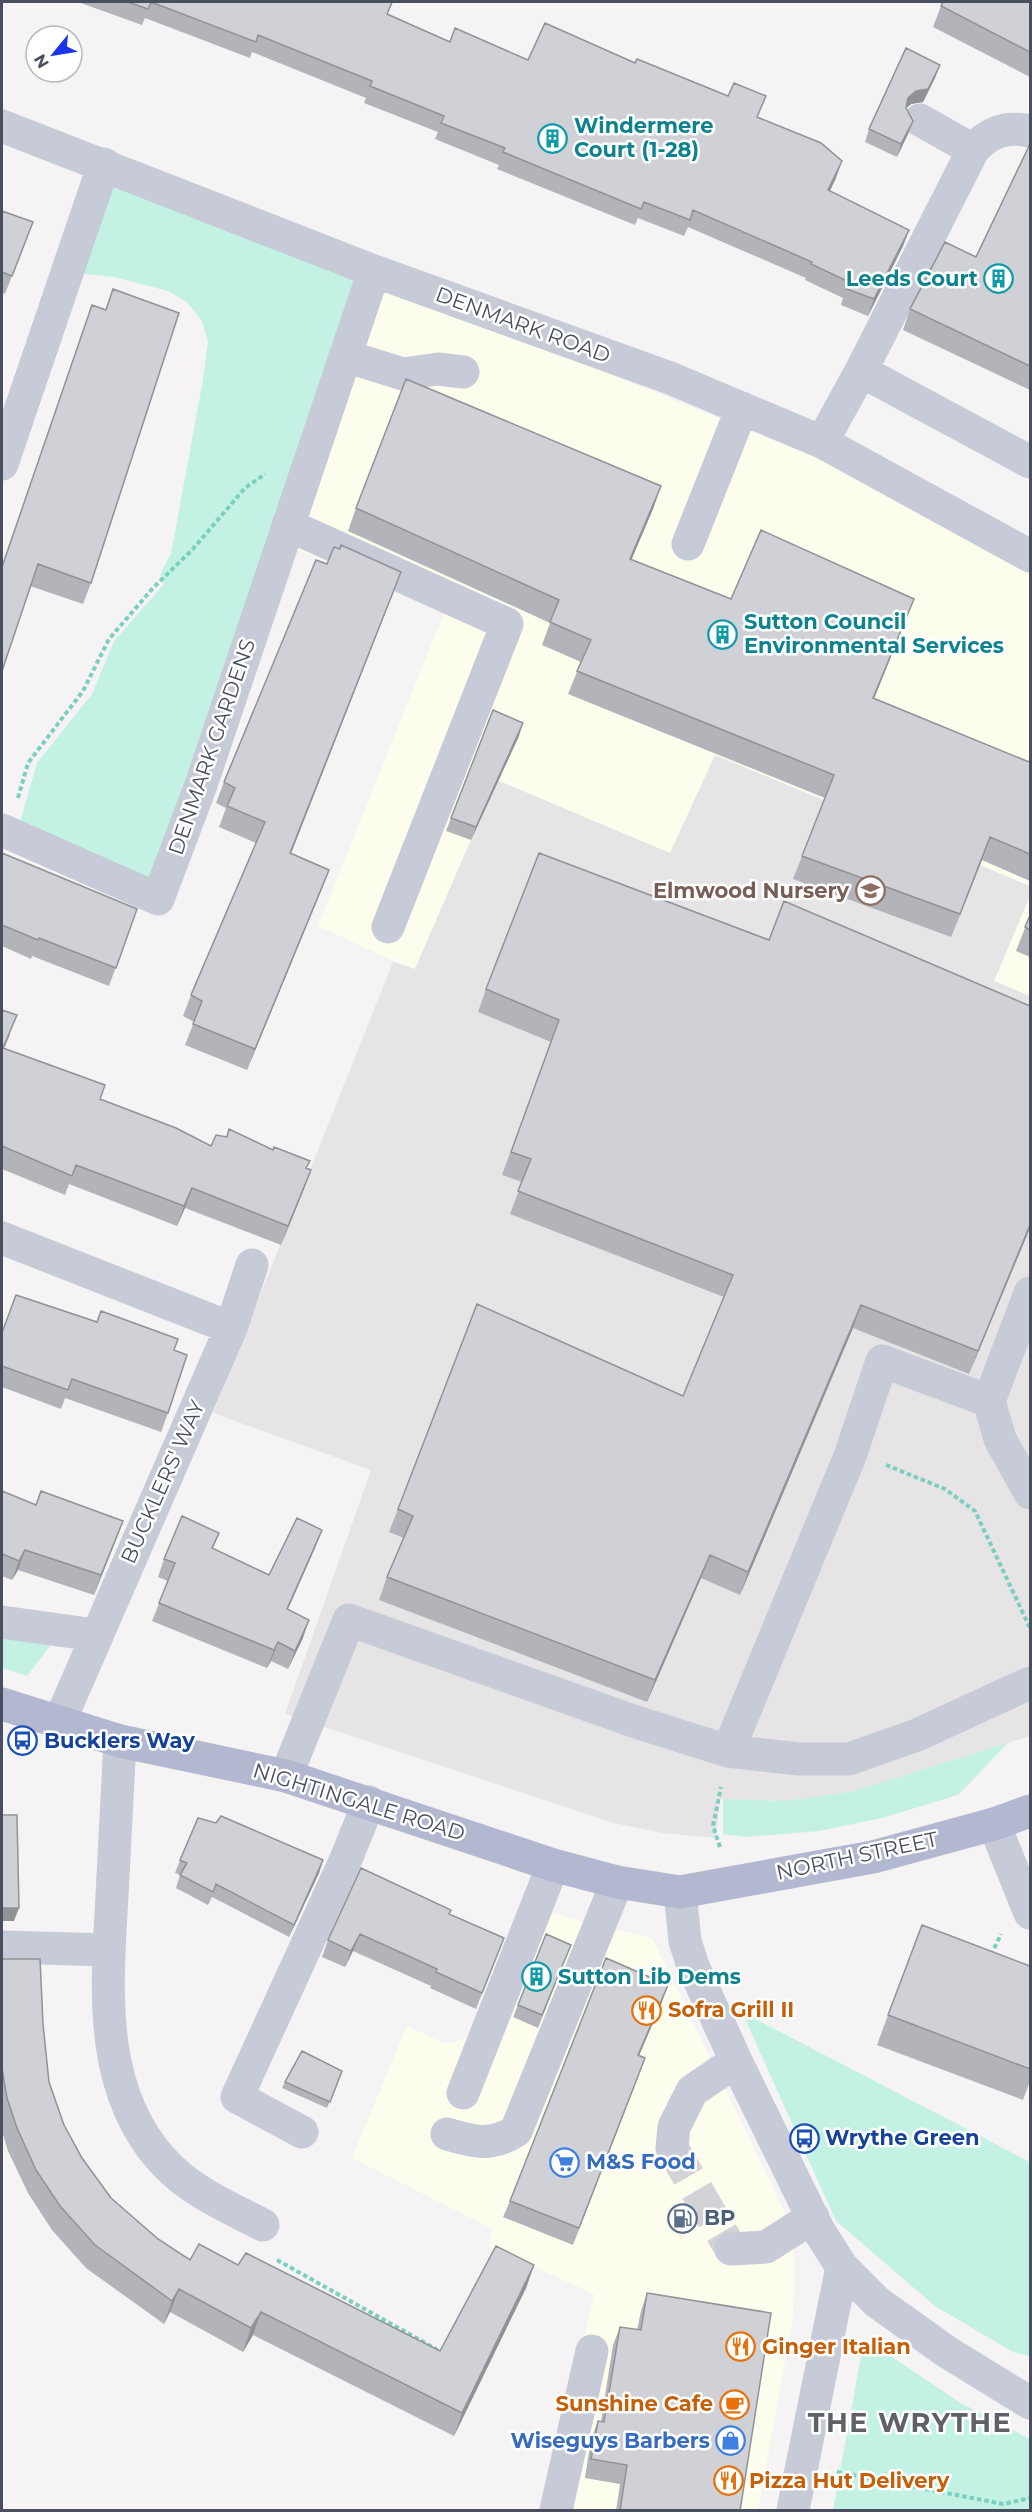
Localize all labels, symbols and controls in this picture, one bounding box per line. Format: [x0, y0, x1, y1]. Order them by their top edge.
north arrow [24, 24, 84, 84]
text: N [30, 51, 53, 72]
place label: Windermere Court (1-28) [574, 113, 713, 162]
building icon: Windermere Court (1-28) [537, 122, 569, 154]
building icon: Leeds Court [983, 263, 1015, 295]
place label: Leeds Court [846, 266, 978, 291]
street label: DENMARK ROAD [432, 281, 614, 368]
place label: Sutton Council Environmental Services [744, 609, 1004, 658]
building icon: Sutton Council Environmental Services [707, 618, 739, 650]
street label: DENMARK GARDENS [163, 635, 260, 858]
school or university icon: Elmwood Nursery [854, 875, 886, 907]
place label: Elmwood Nursery [653, 878, 849, 903]
street label: BUCKLERS' WAY [115, 1396, 210, 1567]
bus stop icon: Bucklers Way [7, 1725, 39, 1757]
place label: Bucklers Way [44, 1728, 195, 1753]
street label: NIGHTINGALE ROAD [250, 1757, 468, 1846]
street label: NORTH STREET [774, 1826, 940, 1885]
building icon: Sutton Lib Dems [521, 1961, 553, 1993]
place label: Sutton Lib Dems [558, 1964, 741, 1989]
restaurant icon: Sofra Grill II [631, 1994, 663, 2026]
place label: Sofra Grill II [668, 1997, 794, 2022]
bus stop icon: Wrythe Green [788, 2122, 820, 2154]
place label: Wrythe Green [825, 2125, 979, 2150]
supermarket icon: M&S Food [549, 2146, 581, 2178]
place label: M&S Food [586, 2149, 696, 2174]
fuel station icon: BP [667, 2202, 699, 2234]
place label: BP [704, 2205, 735, 2230]
restaurant icon: Ginger Italian [725, 2331, 757, 2363]
place label: Ginger Italian [762, 2334, 911, 2359]
cafe icon: Sunshine Cafe [718, 2388, 750, 2420]
place label: Sunshine Cafe [556, 2391, 713, 2416]
district label: THE WRYTHE [808, 2406, 1012, 2439]
shop icon: Wiseguys Barbers [715, 2425, 747, 2457]
place label: Wiseguys Barbers [510, 2428, 710, 2453]
restaurant icon: Pizza Hut Delivery [712, 2465, 744, 2497]
place label: Pizza Hut Delivery [749, 2468, 950, 2493]

